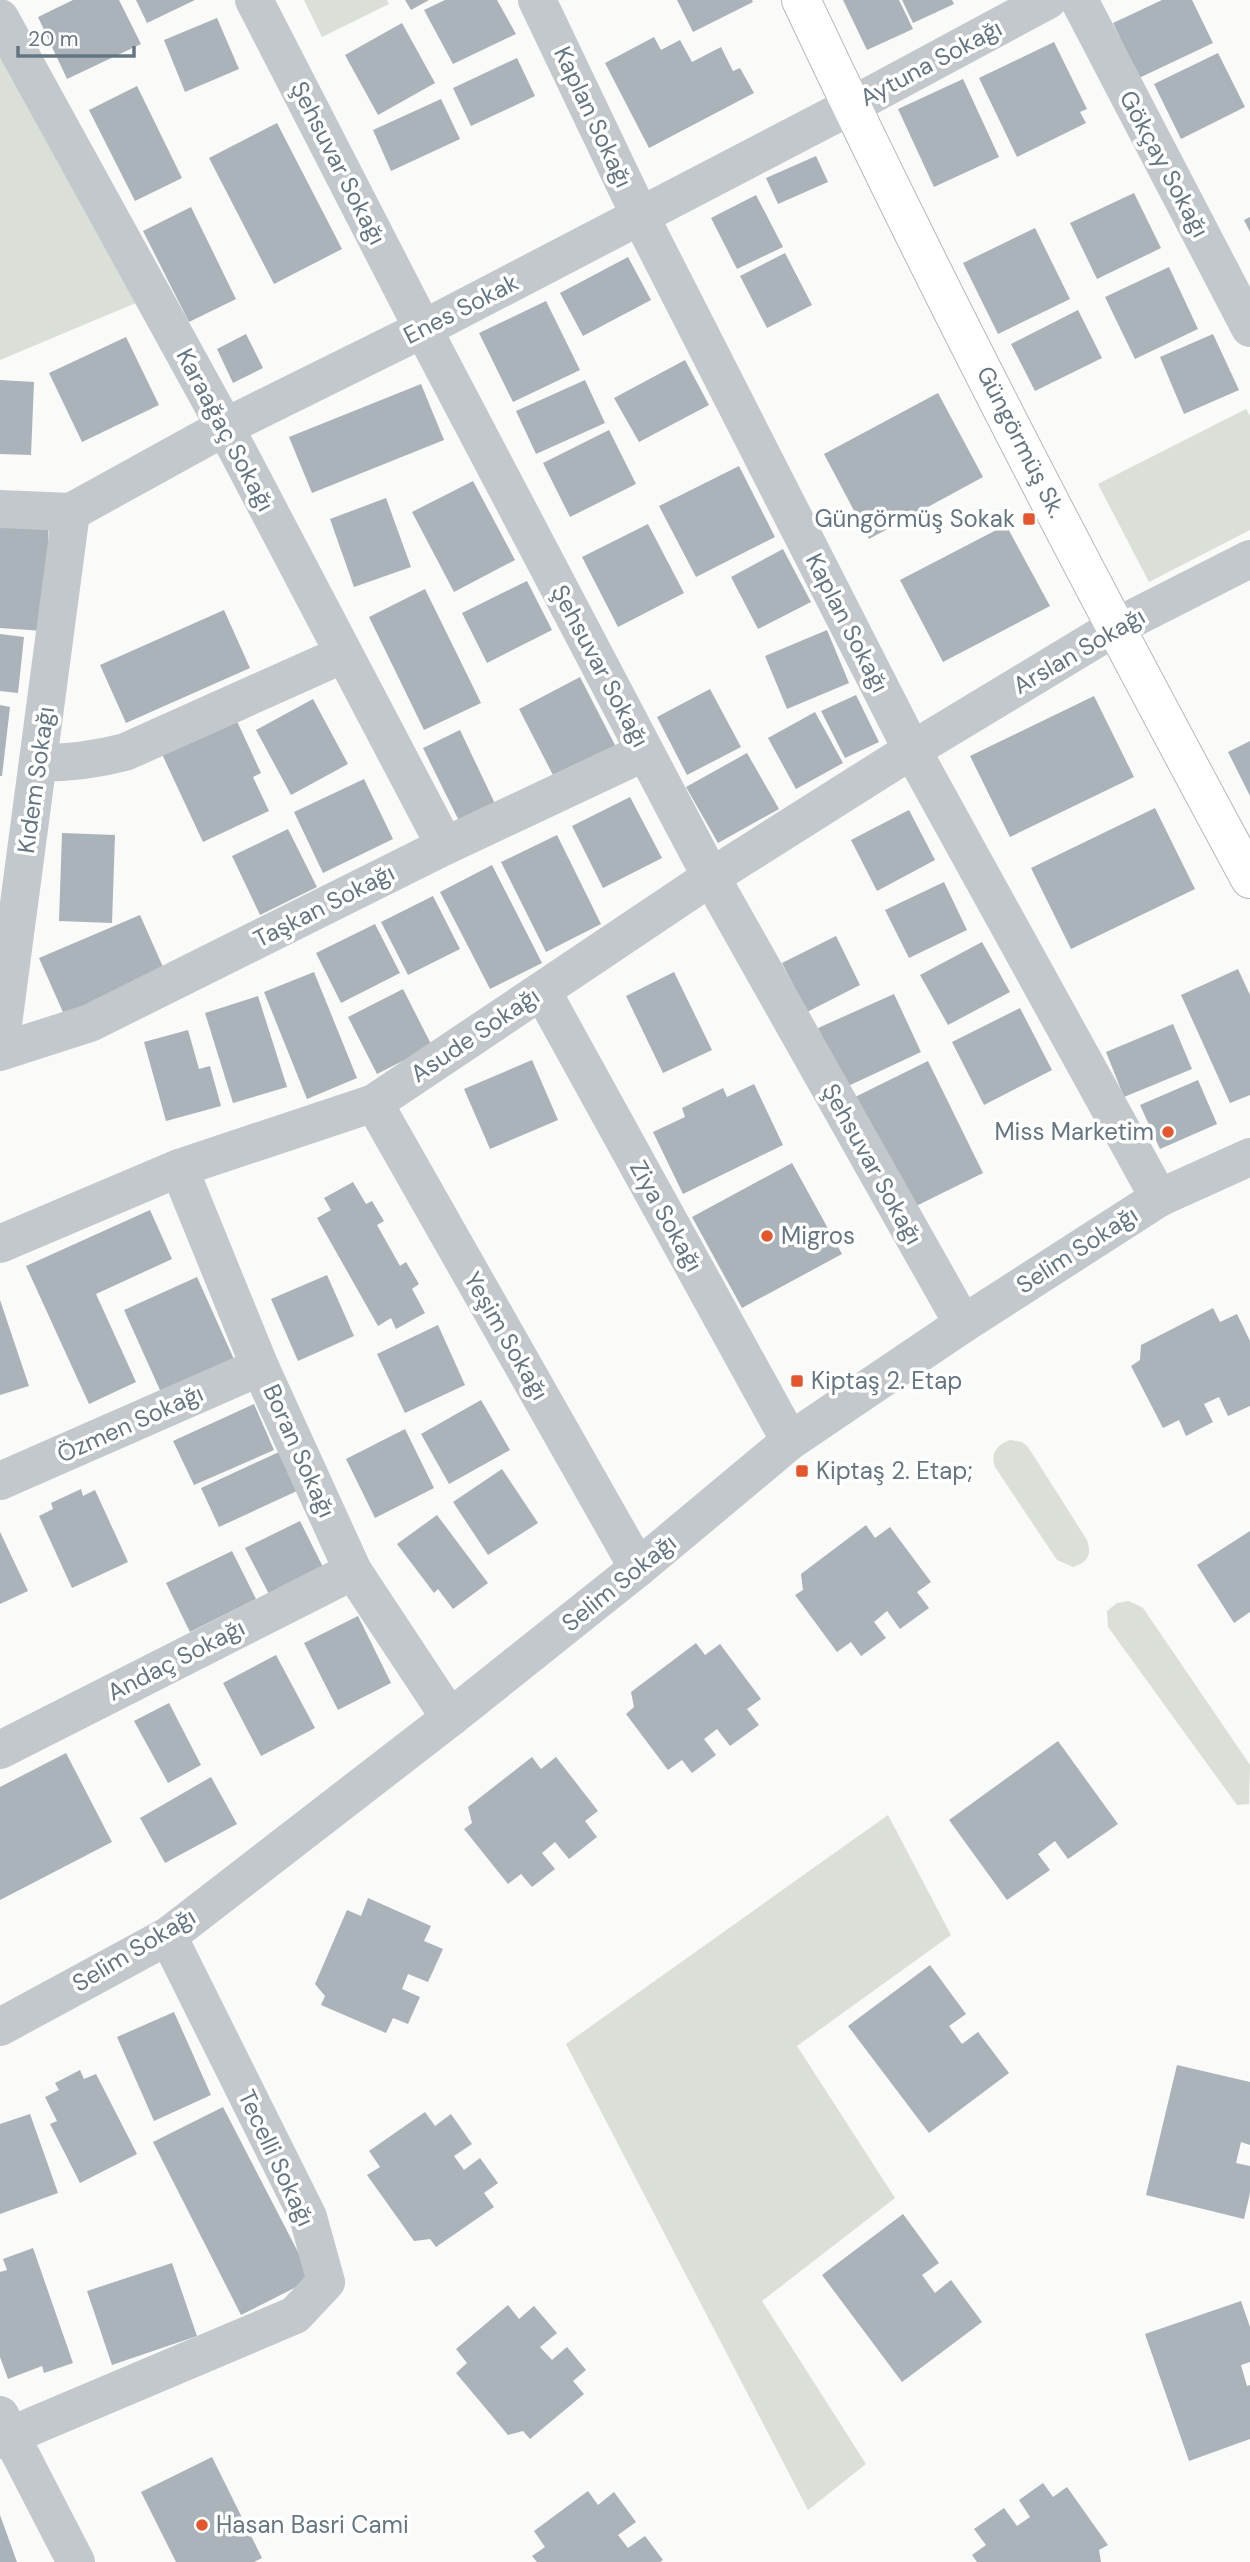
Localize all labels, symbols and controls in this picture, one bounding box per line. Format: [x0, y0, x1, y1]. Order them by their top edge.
street label: Aytuna Sokağı [855, 12, 1007, 113]
scale bar [18, 14, 133, 58]
text: 20 m [28, 25, 79, 53]
street label: Kaplan Sokağı [547, 41, 640, 192]
street label: Şehsuvar Sokağı [284, 76, 393, 250]
street label: Gökçay Sokağı [1113, 85, 1216, 242]
street label: Enes Sokak [398, 266, 523, 351]
street label: Karaağaç Sokağı [169, 343, 281, 517]
street label: Güngörmüş Sk. [970, 361, 1073, 523]
place label: Güngörmüş Sokak [814, 503, 1015, 534]
marker: Güngörmüş Sokak [1021, 511, 1037, 527]
street label: Kaplan Sokağı [799, 548, 896, 698]
street label: Şehsuvar Sokağı [545, 579, 656, 752]
street label: Arslan Sokağı [1007, 600, 1150, 701]
street label: Kıdem Sokağı [10, 705, 61, 855]
street label: Taşkan Sokağı [248, 857, 399, 954]
street label: Asude Sokağı [404, 980, 545, 1089]
street label: Şehsuvar Sokağı [815, 1078, 930, 1250]
place label: Miss Marketim [994, 1116, 1154, 1147]
marker: Miss Marketim [1160, 1124, 1176, 1140]
street label: Ziya Sokağı [623, 1155, 710, 1277]
street label: Selim Sokağı [1010, 1199, 1143, 1300]
place label: Migros [781, 1220, 855, 1251]
marker: Migros [759, 1228, 775, 1244]
street label: Yeşim Sokağı [457, 1266, 556, 1405]
place label: Kiptaş 2. Etap [811, 1365, 962, 1396]
marker: Kiptaş 2. Etap [789, 1373, 805, 1389]
street label: Özmen Sokağı [52, 1378, 208, 1470]
street label: Boran Sokağı [256, 1379, 343, 1522]
place label: Kiptaş 2. Etap; [816, 1455, 973, 1486]
marker: Kiptaş 2. Etap; [794, 1463, 810, 1479]
street label: Selim Sokağı [555, 1527, 682, 1638]
street label: Andaç Sokağı [102, 1612, 250, 1707]
street label: Selim Sokağı [66, 1901, 201, 1998]
street label: Tecelli Sokağı [231, 2085, 322, 2231]
place label: Hasan Basri Cami [216, 2509, 409, 2540]
marker: Hasan Basri Cami [194, 2517, 210, 2533]

